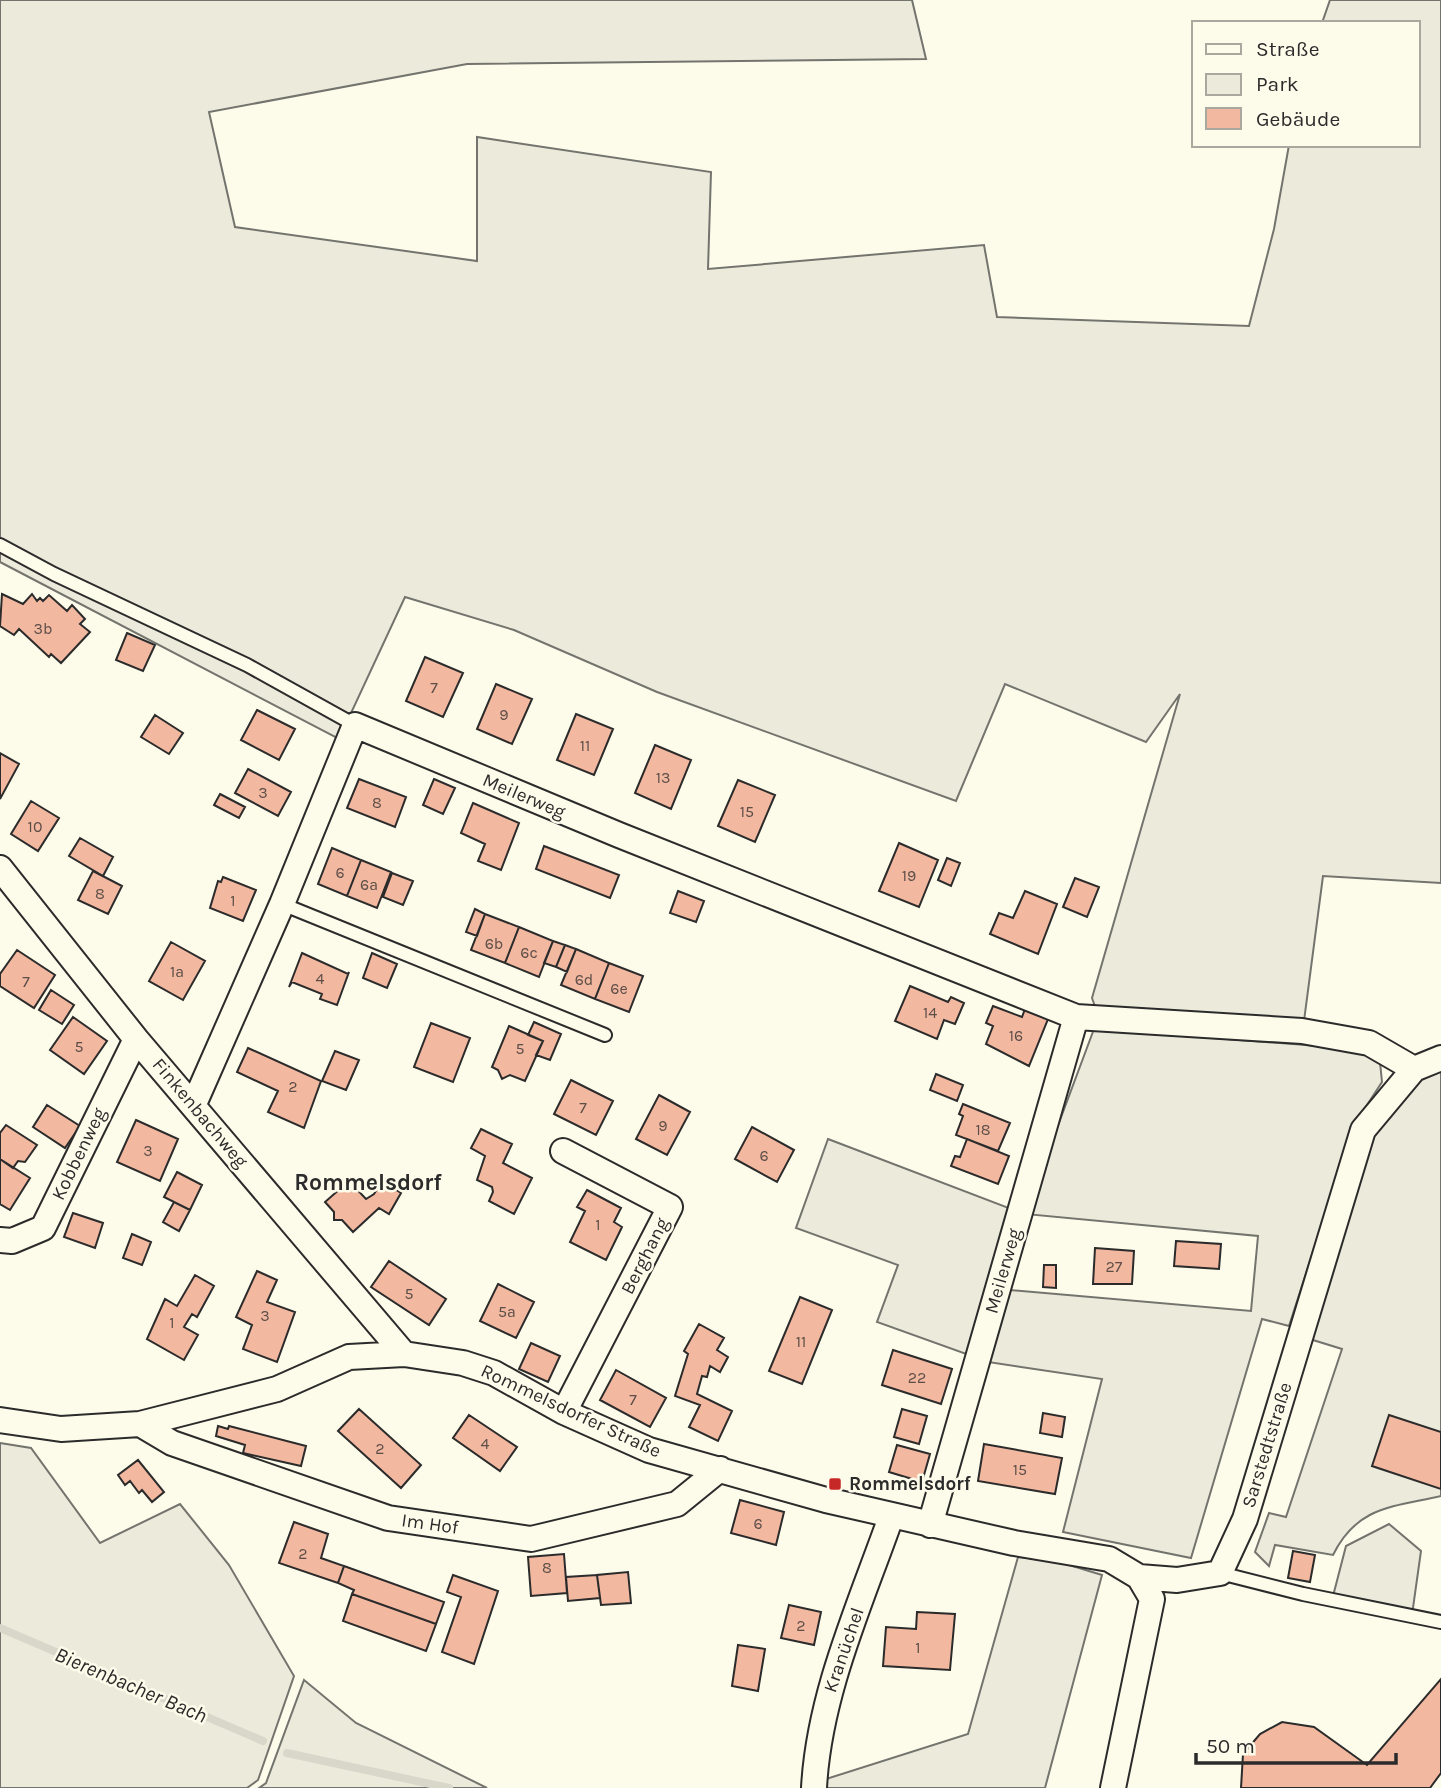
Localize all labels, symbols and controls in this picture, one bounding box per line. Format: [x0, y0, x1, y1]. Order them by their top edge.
legend [1192, 21, 1420, 147]
text: Straße [1256, 37, 1319, 61]
text: Park [1256, 72, 1299, 96]
text: Gebäude [1256, 107, 1340, 131]
house number: 3b [34, 619, 52, 638]
house number: 7 [430, 678, 438, 697]
house number: 9 [499, 705, 509, 724]
house number: 11 [580, 736, 590, 755]
house number: 13 [656, 768, 670, 787]
street label: Meilerweg [479, 769, 569, 823]
house number: 3 [258, 783, 268, 802]
house number: 8 [372, 793, 382, 812]
house number: 15 [740, 802, 754, 821]
house number: 10 [28, 817, 42, 836]
house number: 6 [335, 863, 345, 882]
house number: 19 [902, 866, 916, 885]
house number: 6a [360, 875, 378, 894]
house number: 8 [95, 884, 105, 903]
house number: 1 [230, 891, 236, 910]
house number: 6b [485, 934, 503, 953]
house number: 6c [520, 943, 538, 962]
house number: 1a [170, 962, 184, 981]
house number: 4 [316, 969, 325, 988]
house number: 6d [575, 970, 593, 989]
house number: 7 [22, 972, 30, 991]
house number: 6e [610, 979, 628, 998]
house number: 14 [923, 1003, 937, 1022]
house number: 16 [1009, 1026, 1023, 1045]
house number: 5 [74, 1037, 84, 1056]
house number: 5 [515, 1039, 525, 1058]
street label: Finkenbachweg [148, 1054, 252, 1172]
house number: 2 [288, 1077, 298, 1096]
house number: 7 [579, 1098, 587, 1117]
street label: Kobbenweg [47, 1104, 111, 1204]
house number: 9 [658, 1116, 668, 1135]
house number: 18 [975, 1120, 991, 1139]
house number: 3 [143, 1141, 153, 1160]
house number: 6 [759, 1146, 769, 1165]
district label: Rommelsdorf [294, 1169, 442, 1196]
street label: Berghang [616, 1214, 674, 1298]
house number: 1 [595, 1215, 601, 1234]
street label: Meilerweg [980, 1226, 1026, 1316]
house number: 27 [1106, 1257, 1123, 1276]
house number: 5 [404, 1284, 414, 1303]
house number: 5a [498, 1302, 516, 1321]
house number: 3 [260, 1306, 270, 1325]
house number: 1 [169, 1313, 175, 1332]
house number: 11 [796, 1332, 806, 1351]
street label: Rommelsdorfer Straße [477, 1360, 665, 1462]
house number: 22 [908, 1368, 926, 1387]
street label: Sarstedtstraße [1237, 1380, 1297, 1510]
house number: 7 [629, 1390, 637, 1409]
house number: 4 [481, 1434, 490, 1453]
house number: 2 [375, 1439, 385, 1458]
house number: 15 [1013, 1460, 1027, 1479]
place label: Rommelsdorf [849, 1473, 972, 1495]
marker: Rommelsdorf [827, 1476, 843, 1492]
street label: Im Hof [400, 1509, 460, 1539]
house number: 6 [753, 1514, 763, 1533]
house number: 2 [298, 1544, 308, 1563]
house number: 8 [542, 1558, 552, 1577]
street label: Kranüchel [819, 1605, 869, 1695]
house number: 2 [796, 1616, 806, 1635]
house number: 1 [915, 1638, 921, 1657]
water label: Bierenbacher Bach [51, 1642, 211, 1728]
scale bar [1196, 1722, 1396, 1766]
text: 50 m [1206, 1734, 1255, 1758]

